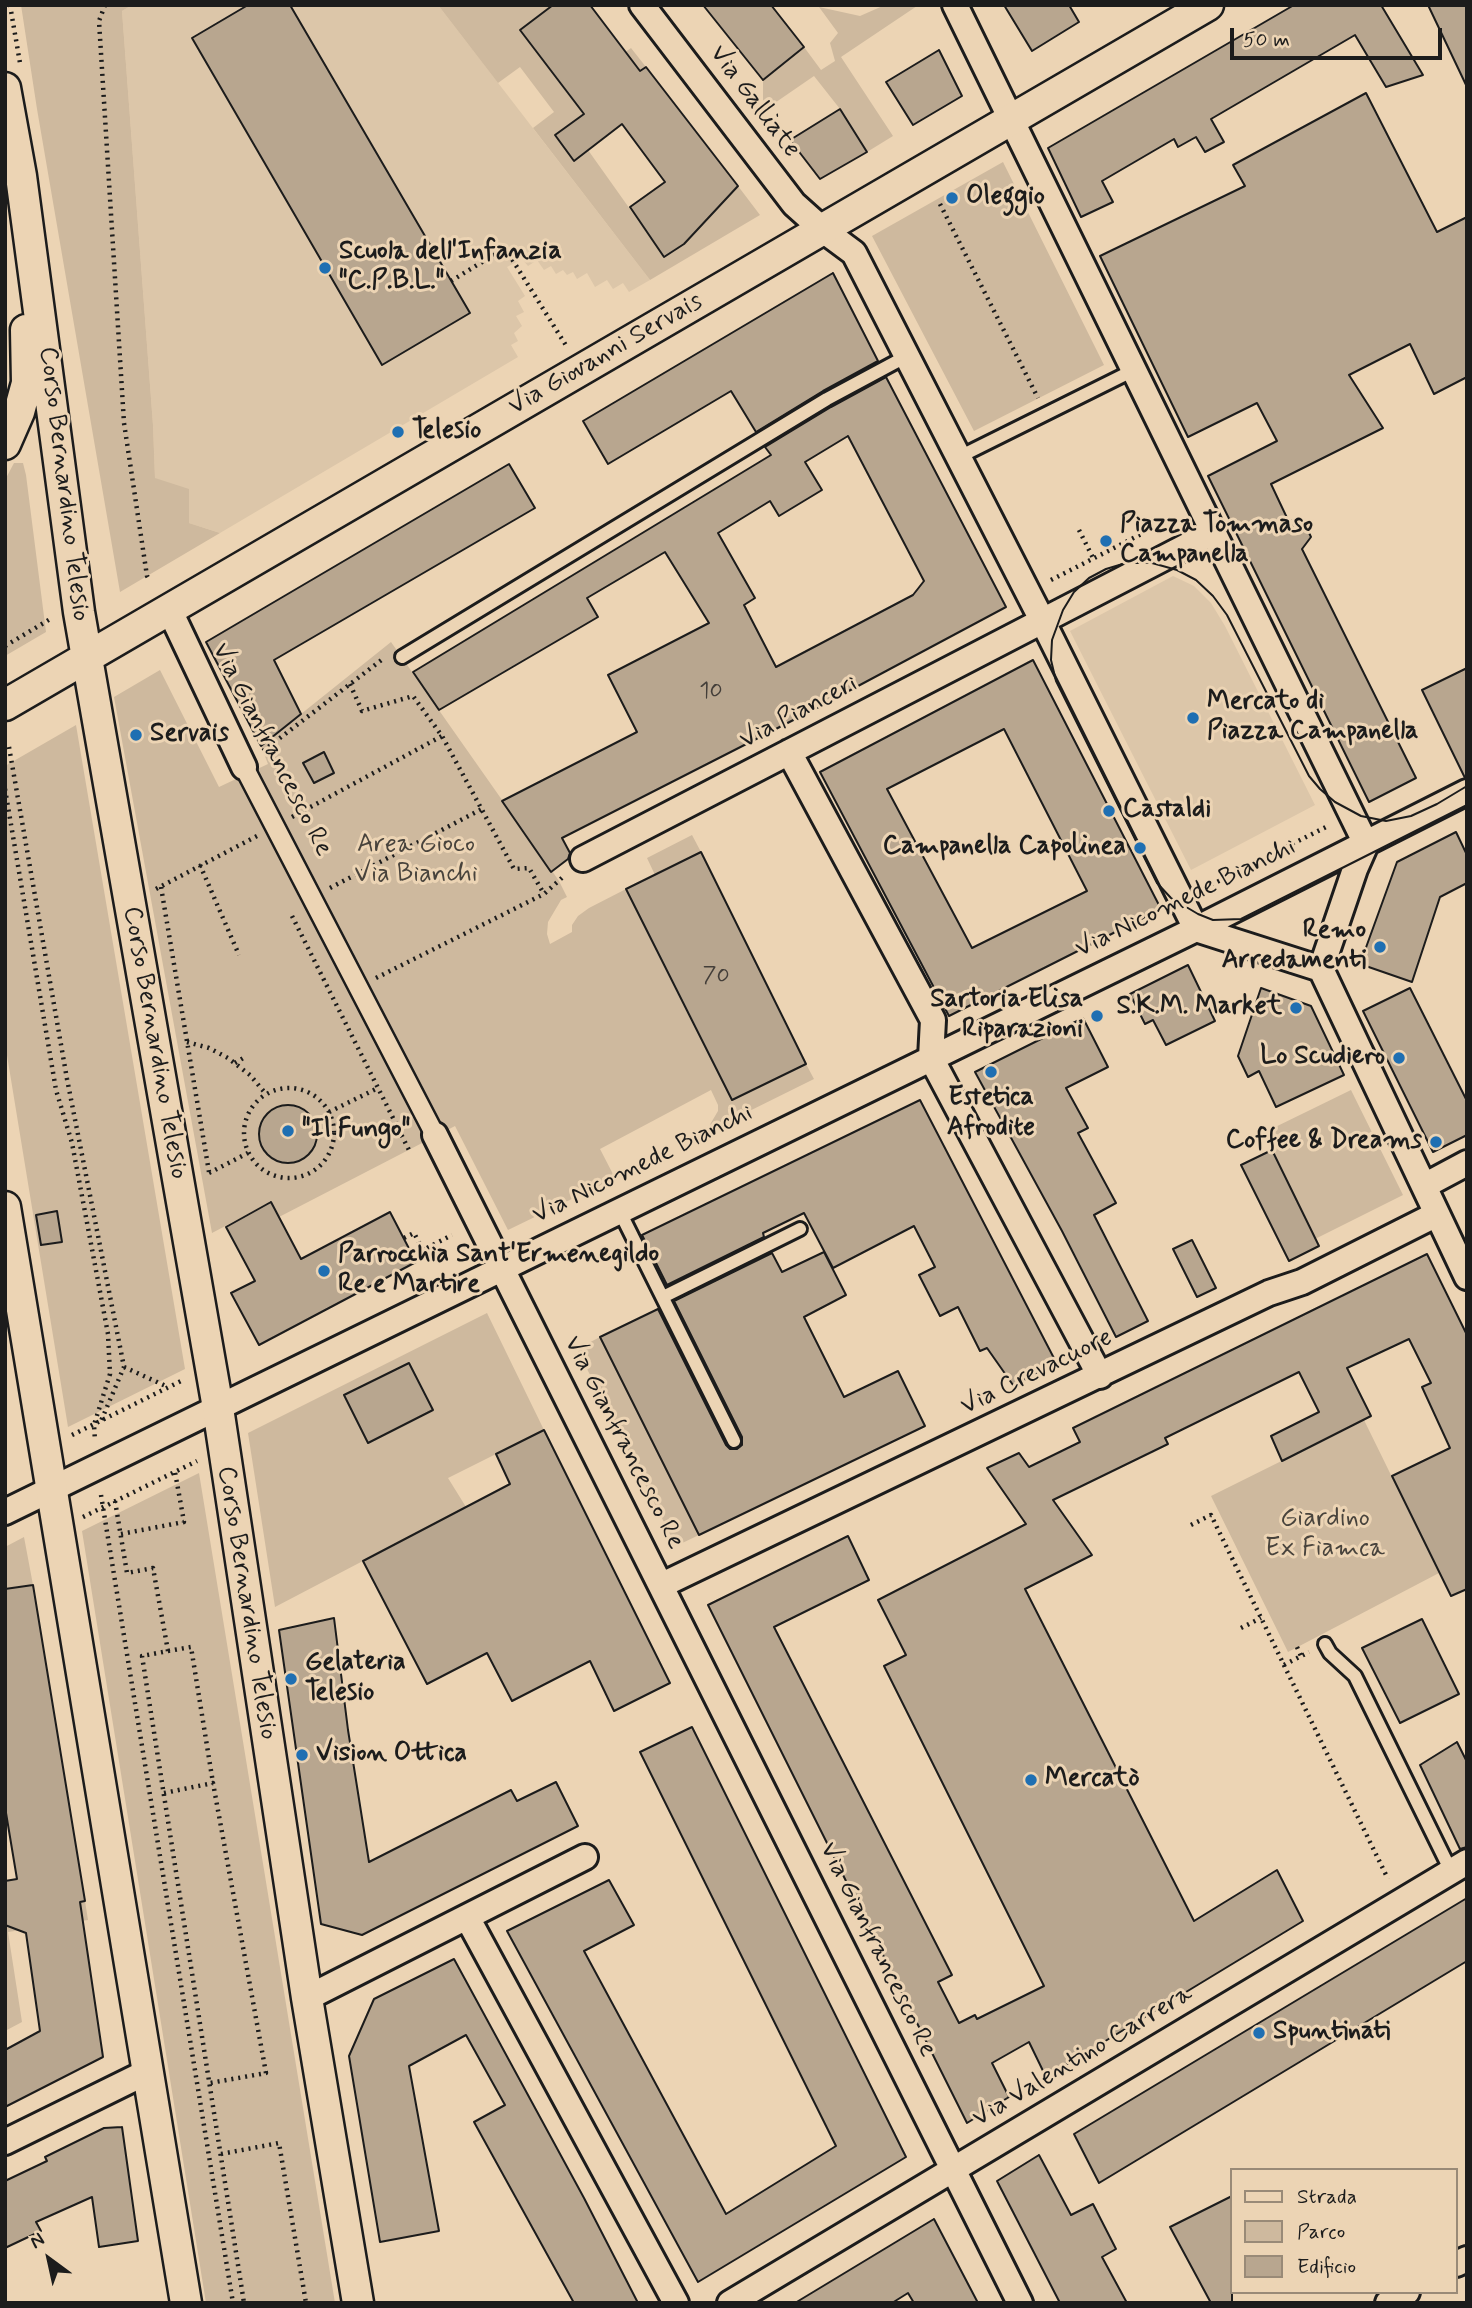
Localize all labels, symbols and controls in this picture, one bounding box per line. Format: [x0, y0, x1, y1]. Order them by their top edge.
scale bar [1234, 14, 1446, 58]
text: 50 m [1243, 26, 1290, 54]
street label: Via Galliate [702, 40, 806, 164]
place label: Oleggio [966, 182, 1045, 214]
marker: Oleggio [944, 190, 960, 206]
place label: Scuola dell'Infanzia "C.P.B.L." [339, 237, 562, 298]
marker: Scuola dell'Infanzia "C.P.B.L." [317, 260, 333, 276]
street label: Via Giovanni Servais [503, 287, 709, 423]
street label: Corso Bernardino Telesio [31, 345, 95, 623]
place label: Telesio [412, 416, 481, 448]
marker: Telesio [390, 424, 406, 440]
place label: Piazza Tommaso Campanella [1120, 510, 1313, 572]
marker: Piazza Tommaso Campanella [1098, 533, 1114, 549]
street label: Via Gianfrancesco Re [204, 638, 338, 862]
street label: Via Pianceri [735, 669, 863, 757]
house number: 10 [699, 678, 723, 706]
place label: Mercato di Piazza Campanella [1207, 687, 1418, 748]
marker: Mercato di Piazza Campanella [1185, 710, 1201, 726]
place label: Servais [150, 719, 229, 751]
marker: Servais [128, 727, 144, 743]
place label: Castaldi [1123, 795, 1211, 827]
marker: Castaldi [1101, 803, 1117, 819]
park label: Area Gioco Via Bianchi [354, 830, 478, 892]
place label: Campanella Capolinea [883, 832, 1126, 864]
street label: Via Nicomede Bianchi [1071, 832, 1301, 966]
marker: Campanella Capolinea [1132, 840, 1148, 856]
street label: Corso Bernardino Telesio [115, 904, 193, 1182]
place label: Remo Arredamenti [1222, 916, 1366, 978]
marker: Remo Arredamenti [1372, 939, 1388, 955]
house number: 70 [702, 963, 730, 991]
place label: Sartoria Elisa Riparazioni [930, 985, 1083, 1046]
place label: S.K.M. Market [1116, 992, 1282, 1024]
marker: S.K.M. Market [1288, 1000, 1304, 1016]
marker: Sartoria Elisa Riparazioni [1089, 1008, 1105, 1024]
place label: Lo Scudiero [1260, 1042, 1385, 1074]
marker: Lo Scudiero [1391, 1050, 1407, 1066]
marker: Estetica Afrodite [983, 1064, 999, 1080]
place label: Estetica Afrodite [947, 1083, 1035, 1144]
street label: Via Nicomede Bianchi [528, 1098, 758, 1232]
place label: "Il Fungo" [302, 1115, 410, 1147]
marker: "Il Fungo" [280, 1123, 296, 1139]
place label: Coffee & Dreams [1226, 1126, 1422, 1158]
marker: Coffee & Dreams [1428, 1134, 1444, 1150]
place label: Parrocchia Sant'Ermenegildo Re e Martire [338, 1240, 659, 1302]
marker: Parrocchia Sant'Ermenegildo Re e Martire [316, 1263, 332, 1279]
street label: Via Crevacuore [956, 1323, 1118, 1423]
street label: Via Gianfrancesco Re [556, 1331, 690, 1555]
street label: Corso Bernardino Telesio [209, 1464, 283, 1742]
park label: Giardino Ex Fiamca [1265, 1504, 1385, 1566]
place label: Gelateria Telesio [305, 1648, 406, 1710]
marker: Gelateria Telesio [283, 1671, 299, 1687]
place label: Vision Ottica [316, 1739, 467, 1771]
marker: Vision Ottica [294, 1747, 310, 1763]
place label: Mercatò [1045, 1764, 1140, 1796]
marker: Mercatò [1023, 1772, 1039, 1788]
street label: Via Gianfrancesco Re [811, 1838, 943, 2062]
street label: Via Valentino Carrera [968, 1979, 1198, 2135]
place label: Spuntinati [1273, 2017, 1390, 2049]
marker: Spuntinati [1251, 2025, 1267, 2041]
legend [1230, 2168, 1458, 2294]
text: Strada [1297, 2183, 1357, 2211]
text: Parco [1297, 2218, 1345, 2246]
north arrow [14, 2224, 84, 2294]
text: N [25, 2227, 49, 2255]
text: Edificio [1297, 2253, 1356, 2281]

